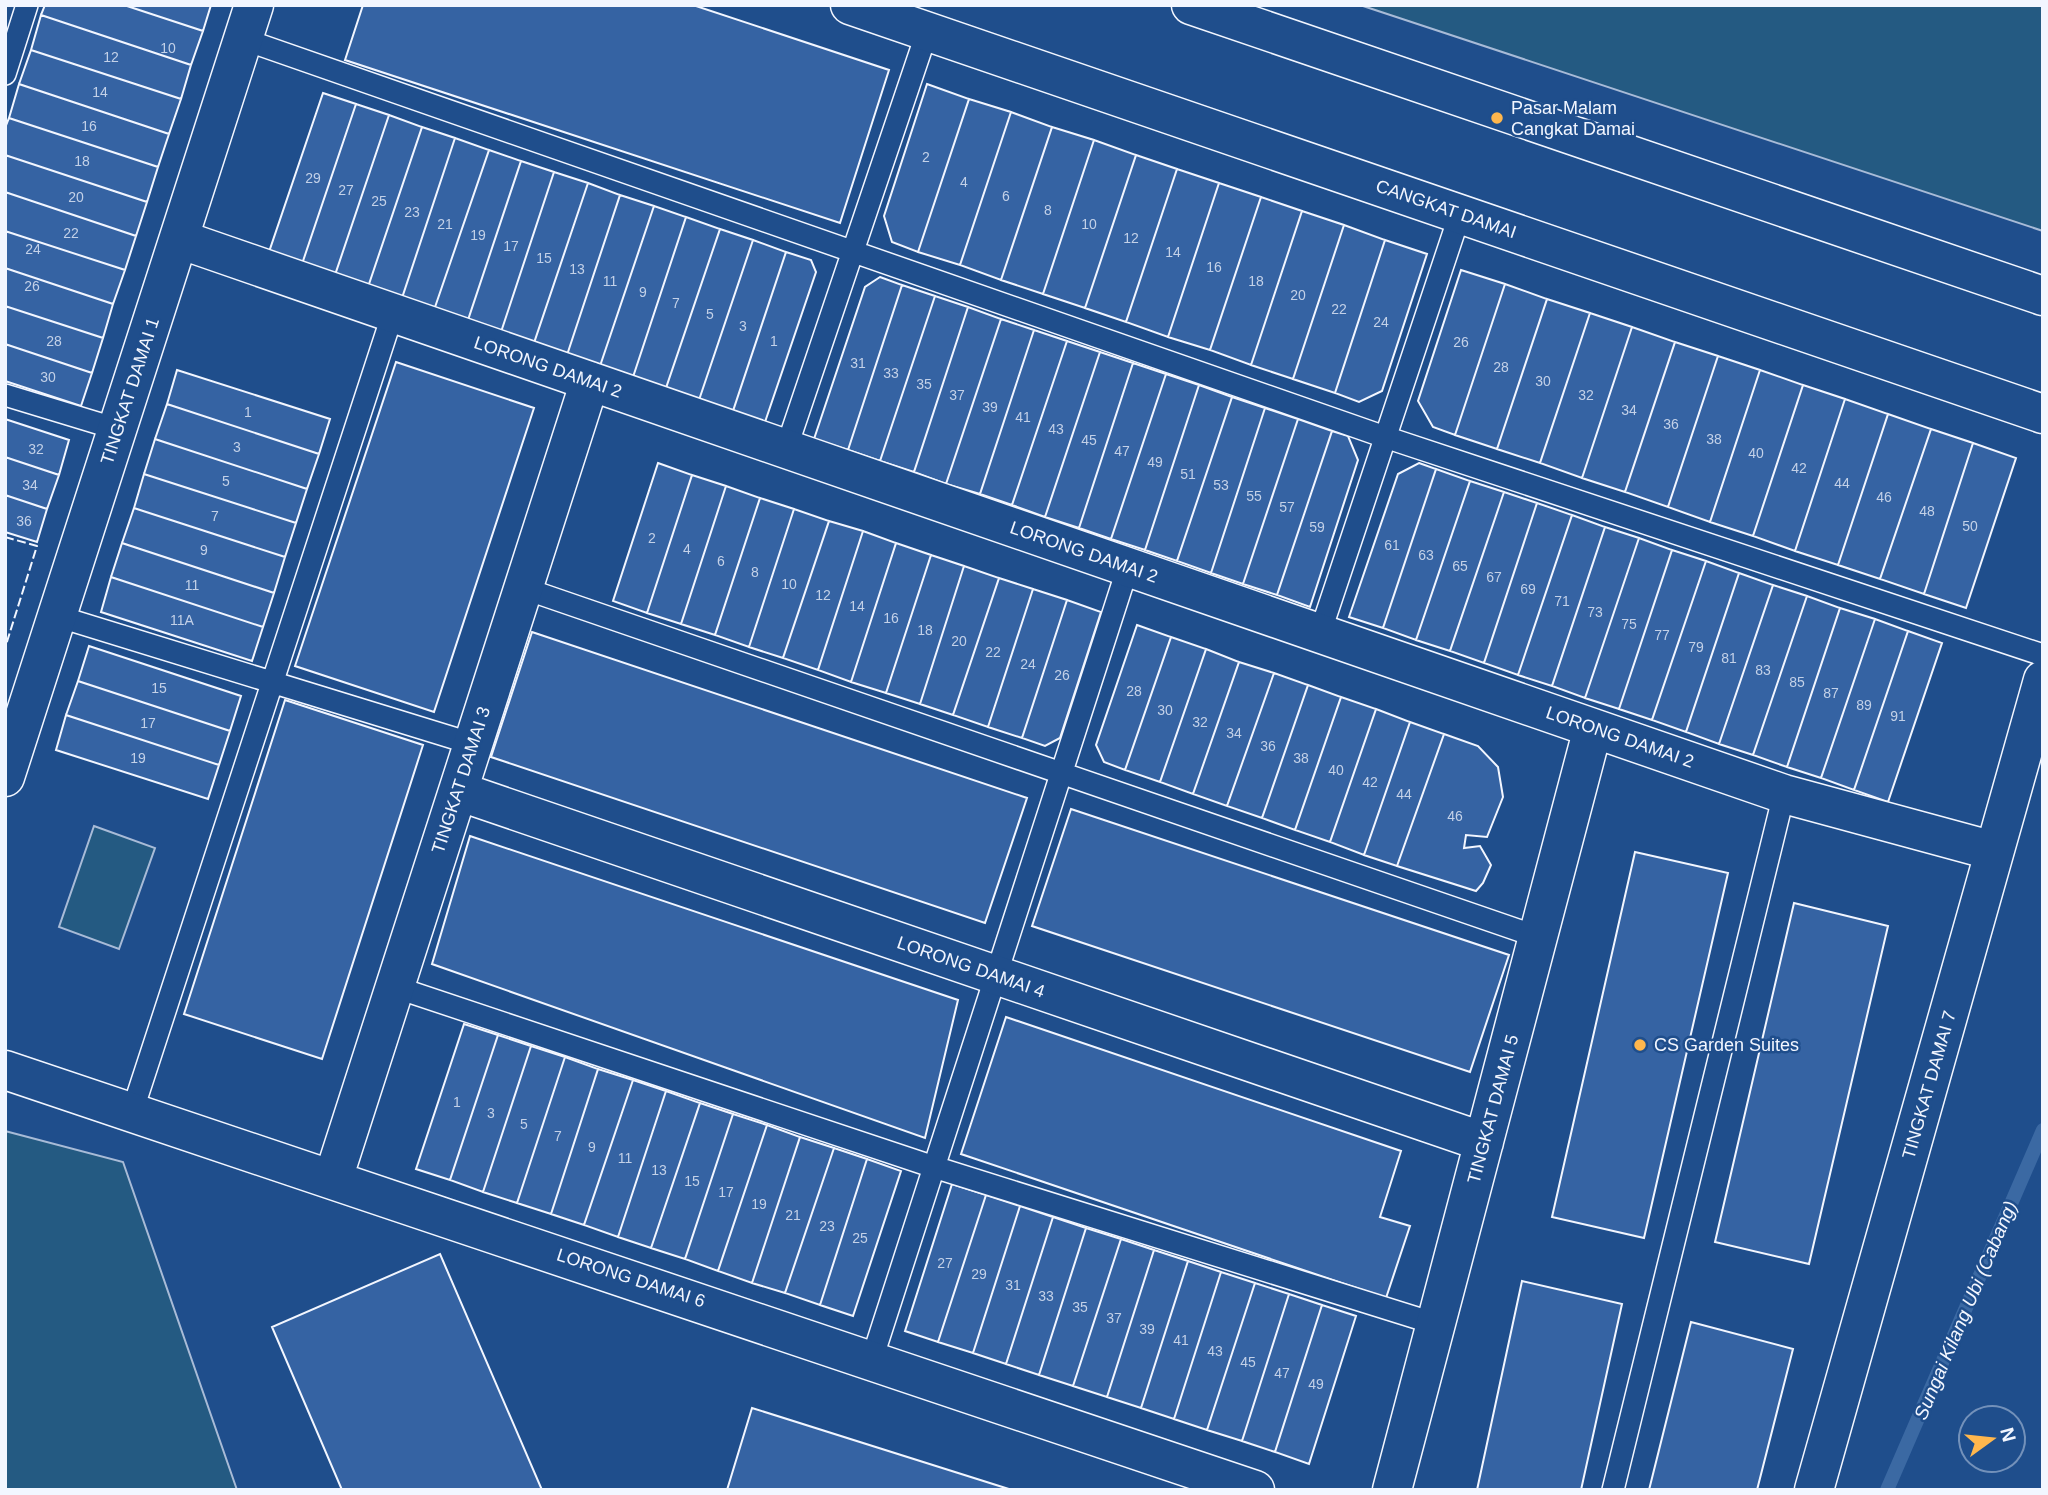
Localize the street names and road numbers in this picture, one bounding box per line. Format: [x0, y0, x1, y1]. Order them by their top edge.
street label: CANGKAT DAMAI [1373, 176, 1519, 242]
street label: TINGKAT DAMAI 1 [97, 315, 163, 467]
street label: LORONG DAMAI 2 [471, 332, 625, 402]
street label: LORONG DAMAI 2 [1007, 517, 1161, 587]
street label: LORONG DAMAI 2 [1543, 702, 1697, 772]
street label: TINGKAT DAMAI 3 [428, 704, 494, 856]
street label: LORONG DAMAI 4 [894, 932, 1048, 1002]
street label: TINGKAT DAMAI 7 [1898, 1009, 1960, 1161]
street label: TINGKAT DAMAI 5 [1463, 1032, 1523, 1186]
street label: LORONG DAMAI 6 [554, 1245, 708, 1311]

